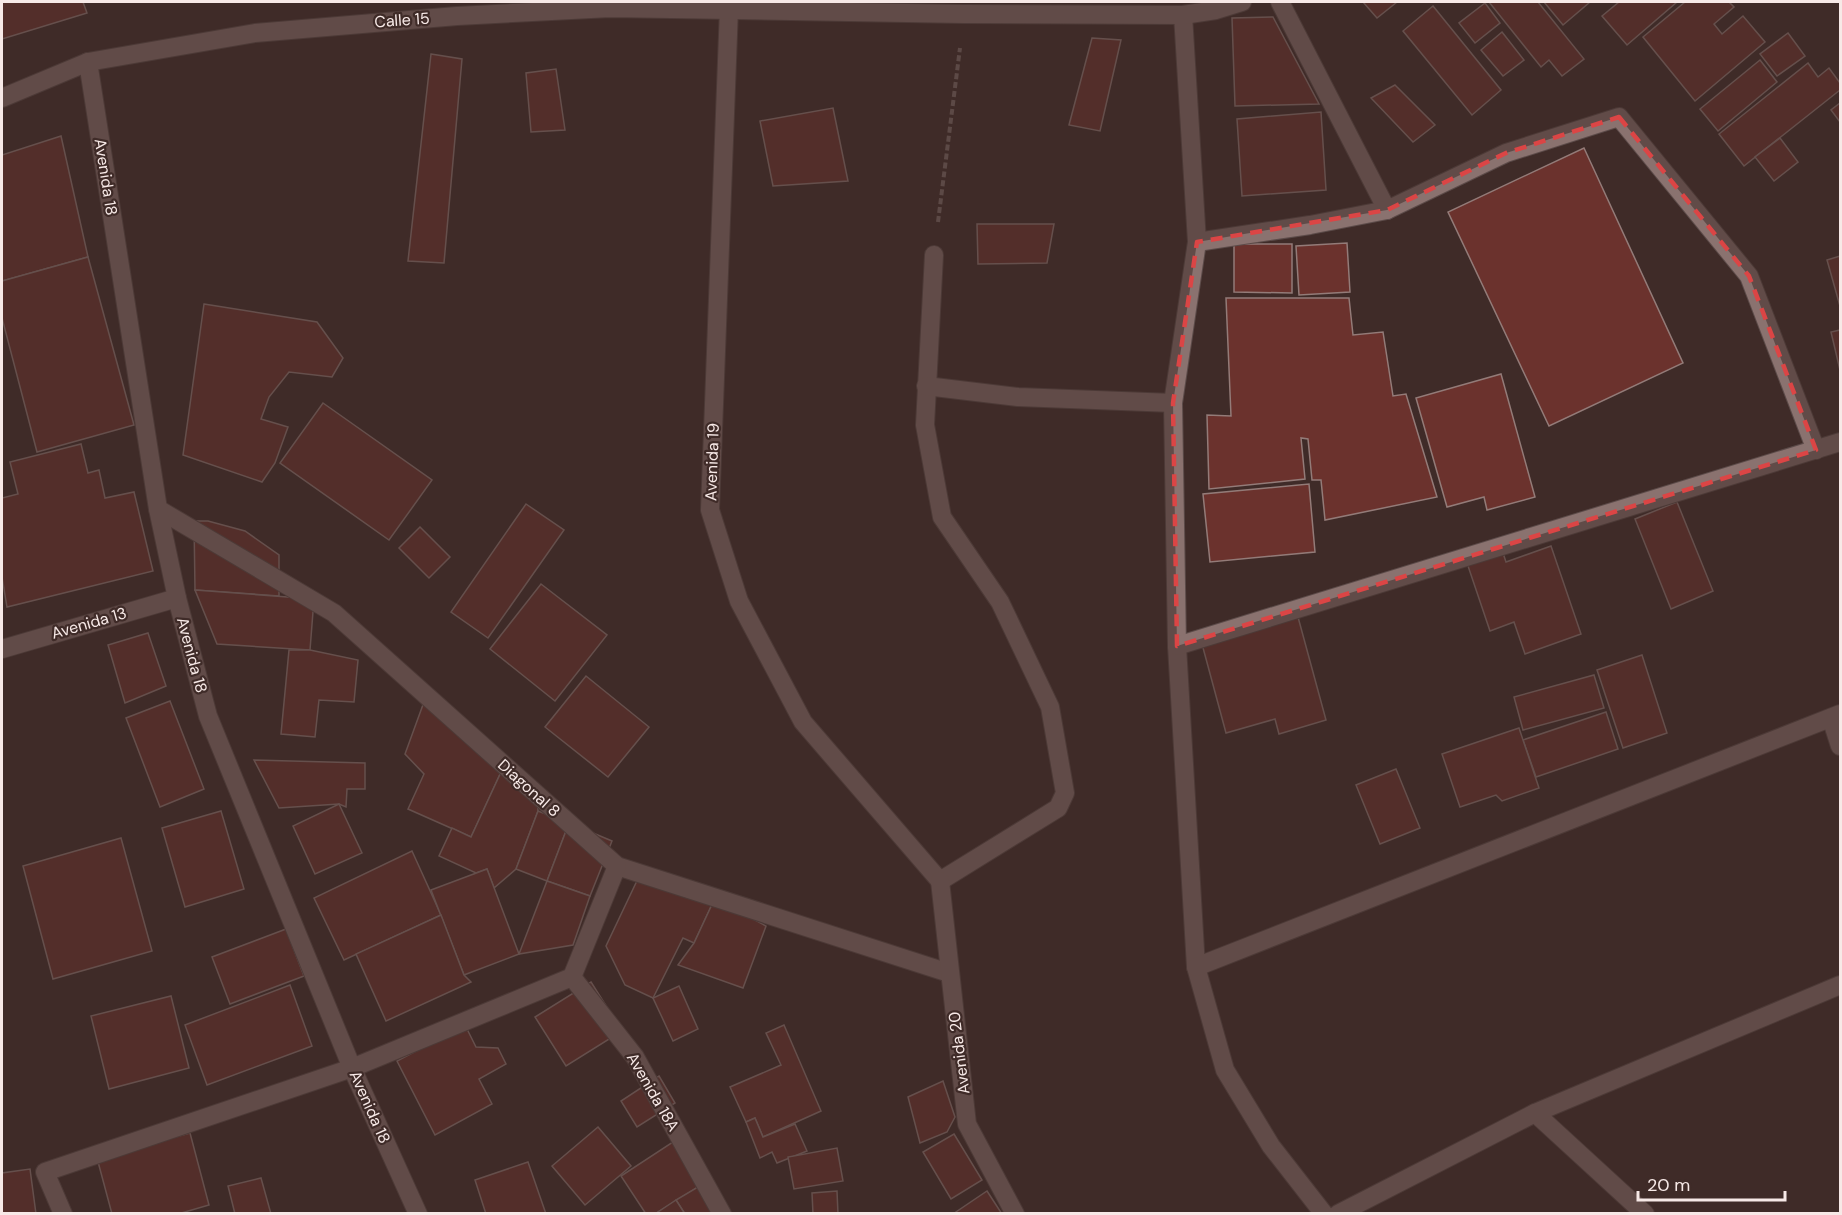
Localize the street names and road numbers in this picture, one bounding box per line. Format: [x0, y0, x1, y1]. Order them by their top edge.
street label: Calle 15 [374, 8, 430, 32]
street label: Avenida 18 [90, 137, 122, 217]
street label: Avenida 19 [700, 423, 724, 501]
street label: Avenida 13 [49, 602, 129, 644]
street label: Avenida 18 [172, 615, 212, 695]
street label: Diagonal 8 [493, 754, 565, 822]
street label: Avenida 20 [944, 1011, 974, 1095]
street label: Avenida 18A [622, 1049, 684, 1136]
street label: Avenida 18 [345, 1067, 395, 1147]

